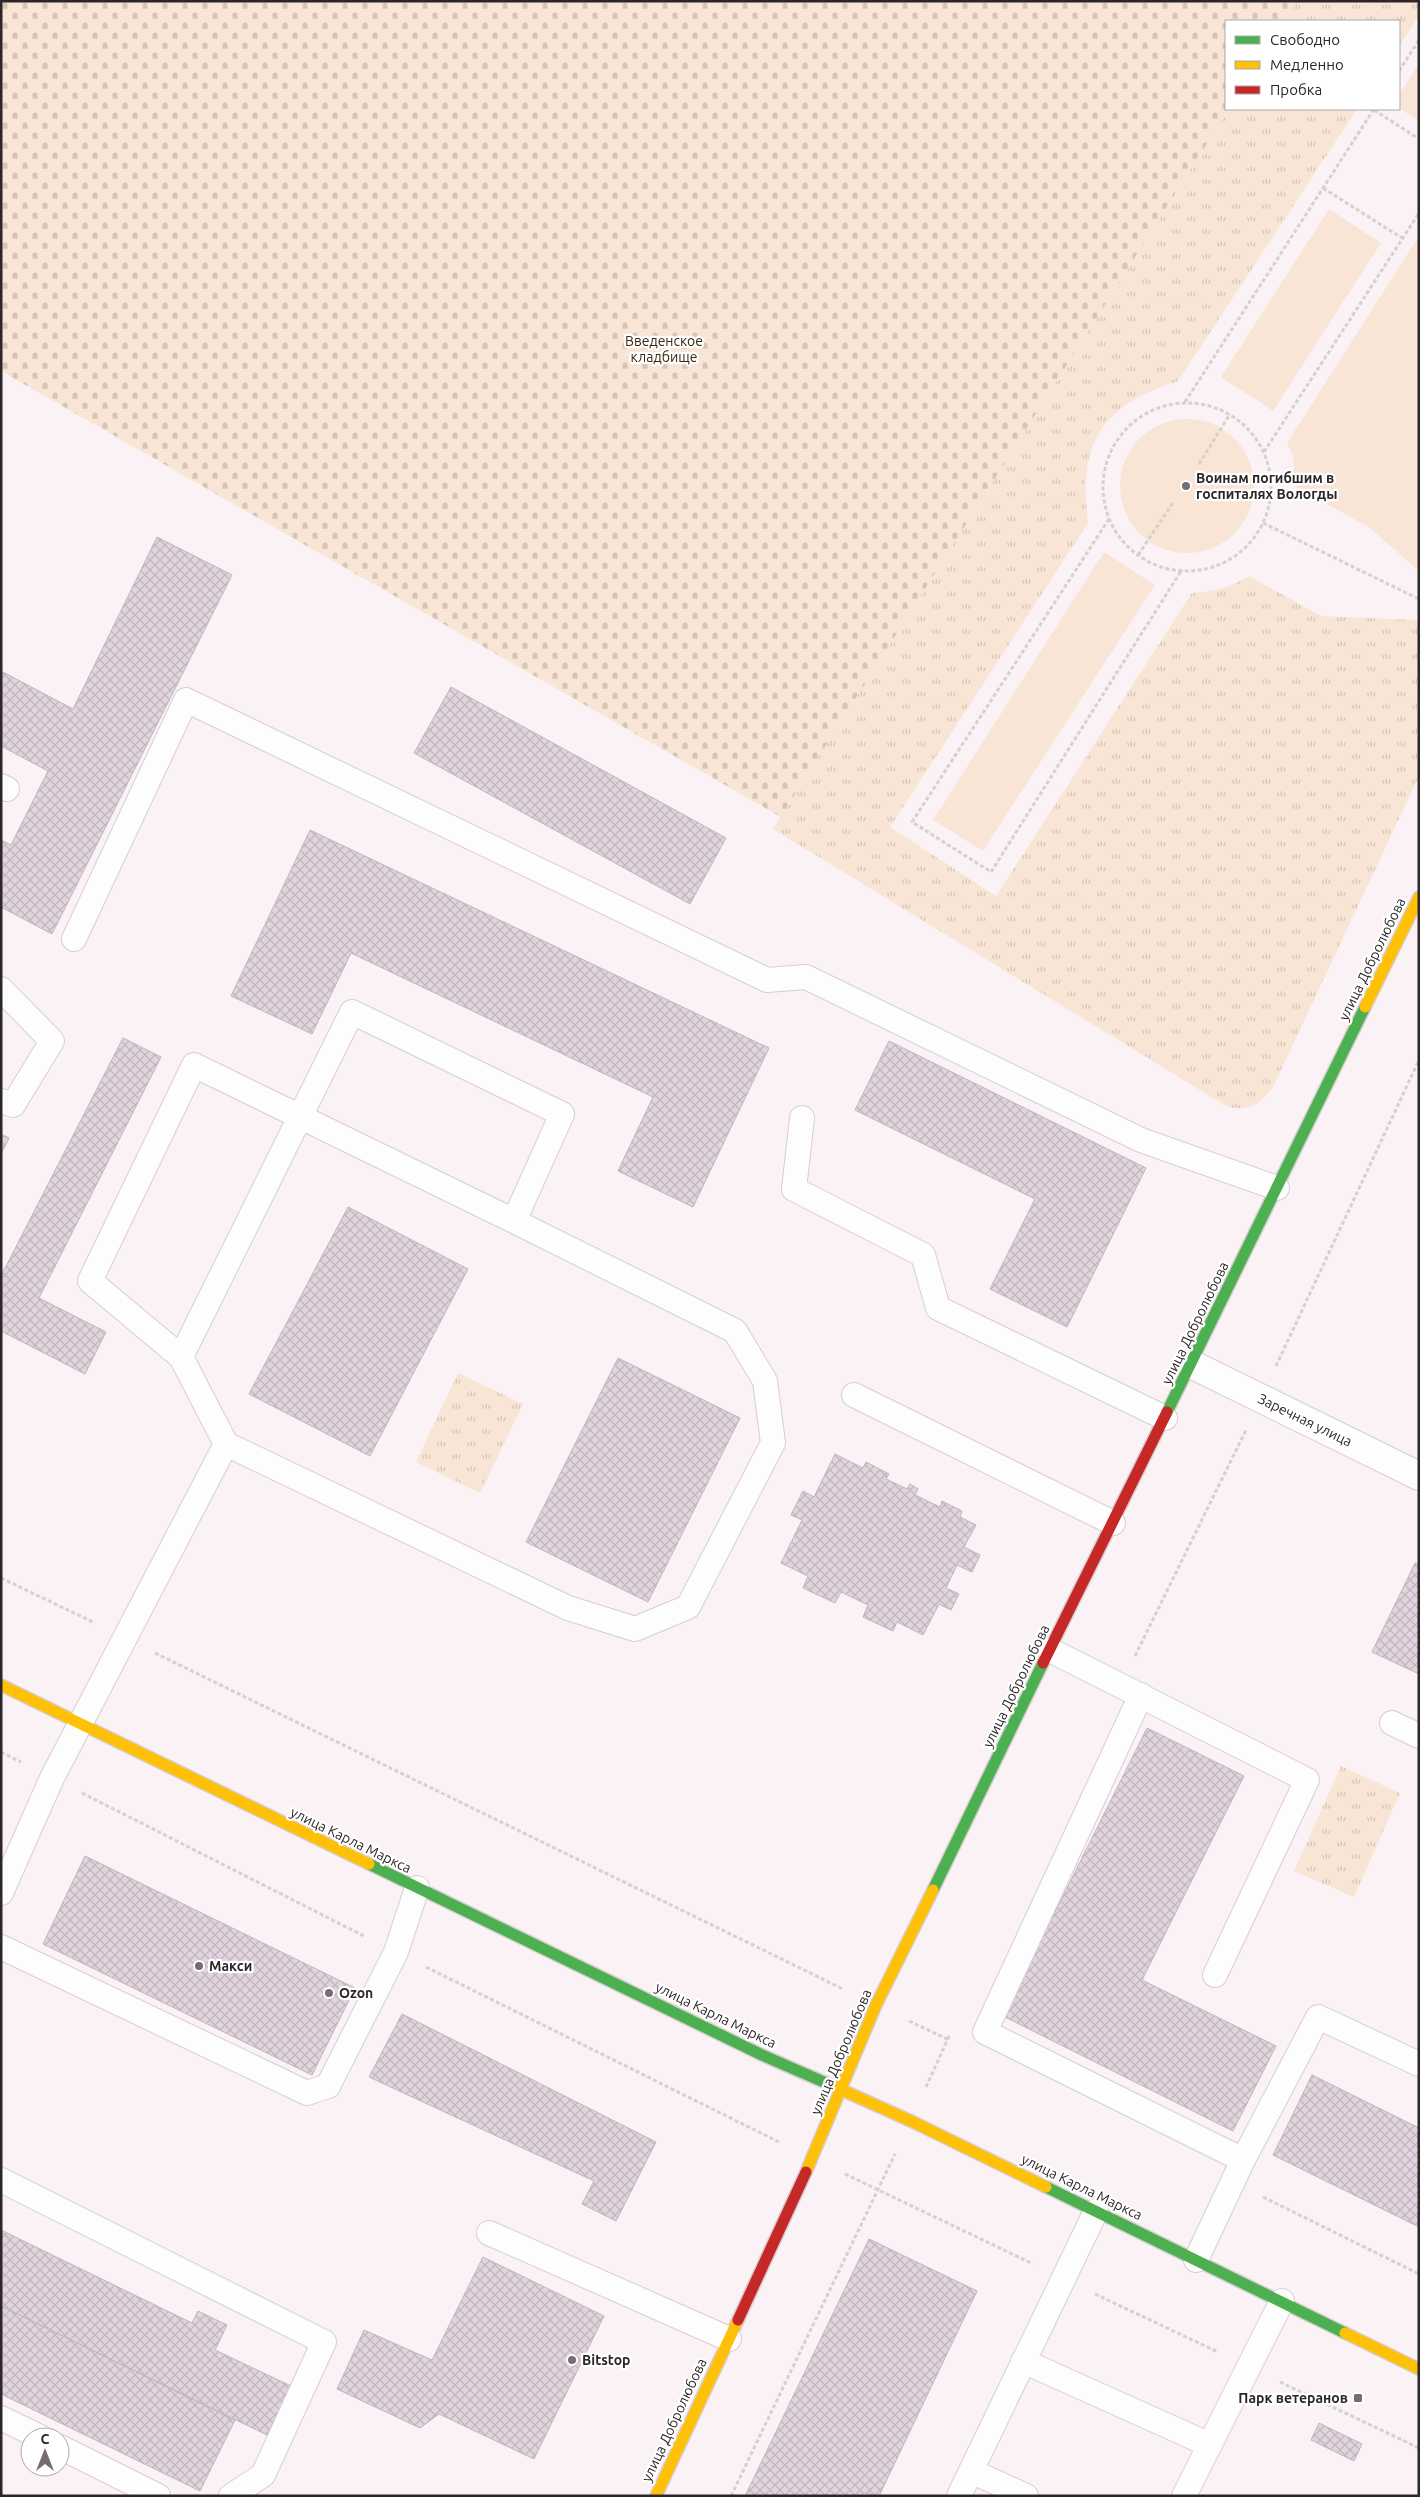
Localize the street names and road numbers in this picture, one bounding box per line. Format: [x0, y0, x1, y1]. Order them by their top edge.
street label: улица Добролюбова [1335, 895, 1409, 1023]
street label: улица Добролюбова [1158, 1259, 1232, 1387]
street label: Заречная улица [1255, 1390, 1355, 1450]
street label: улица Добролюбова [979, 1622, 1053, 1750]
street label: улица Карла Маркса [288, 1804, 414, 1876]
street label: улица Карла Маркса [653, 1979, 779, 2051]
street label: улица Добролюбова [807, 1987, 875, 2117]
street label: улица Карла Маркса [1019, 2151, 1145, 2223]
street label: улица Добролюбова [638, 2356, 710, 2484]

